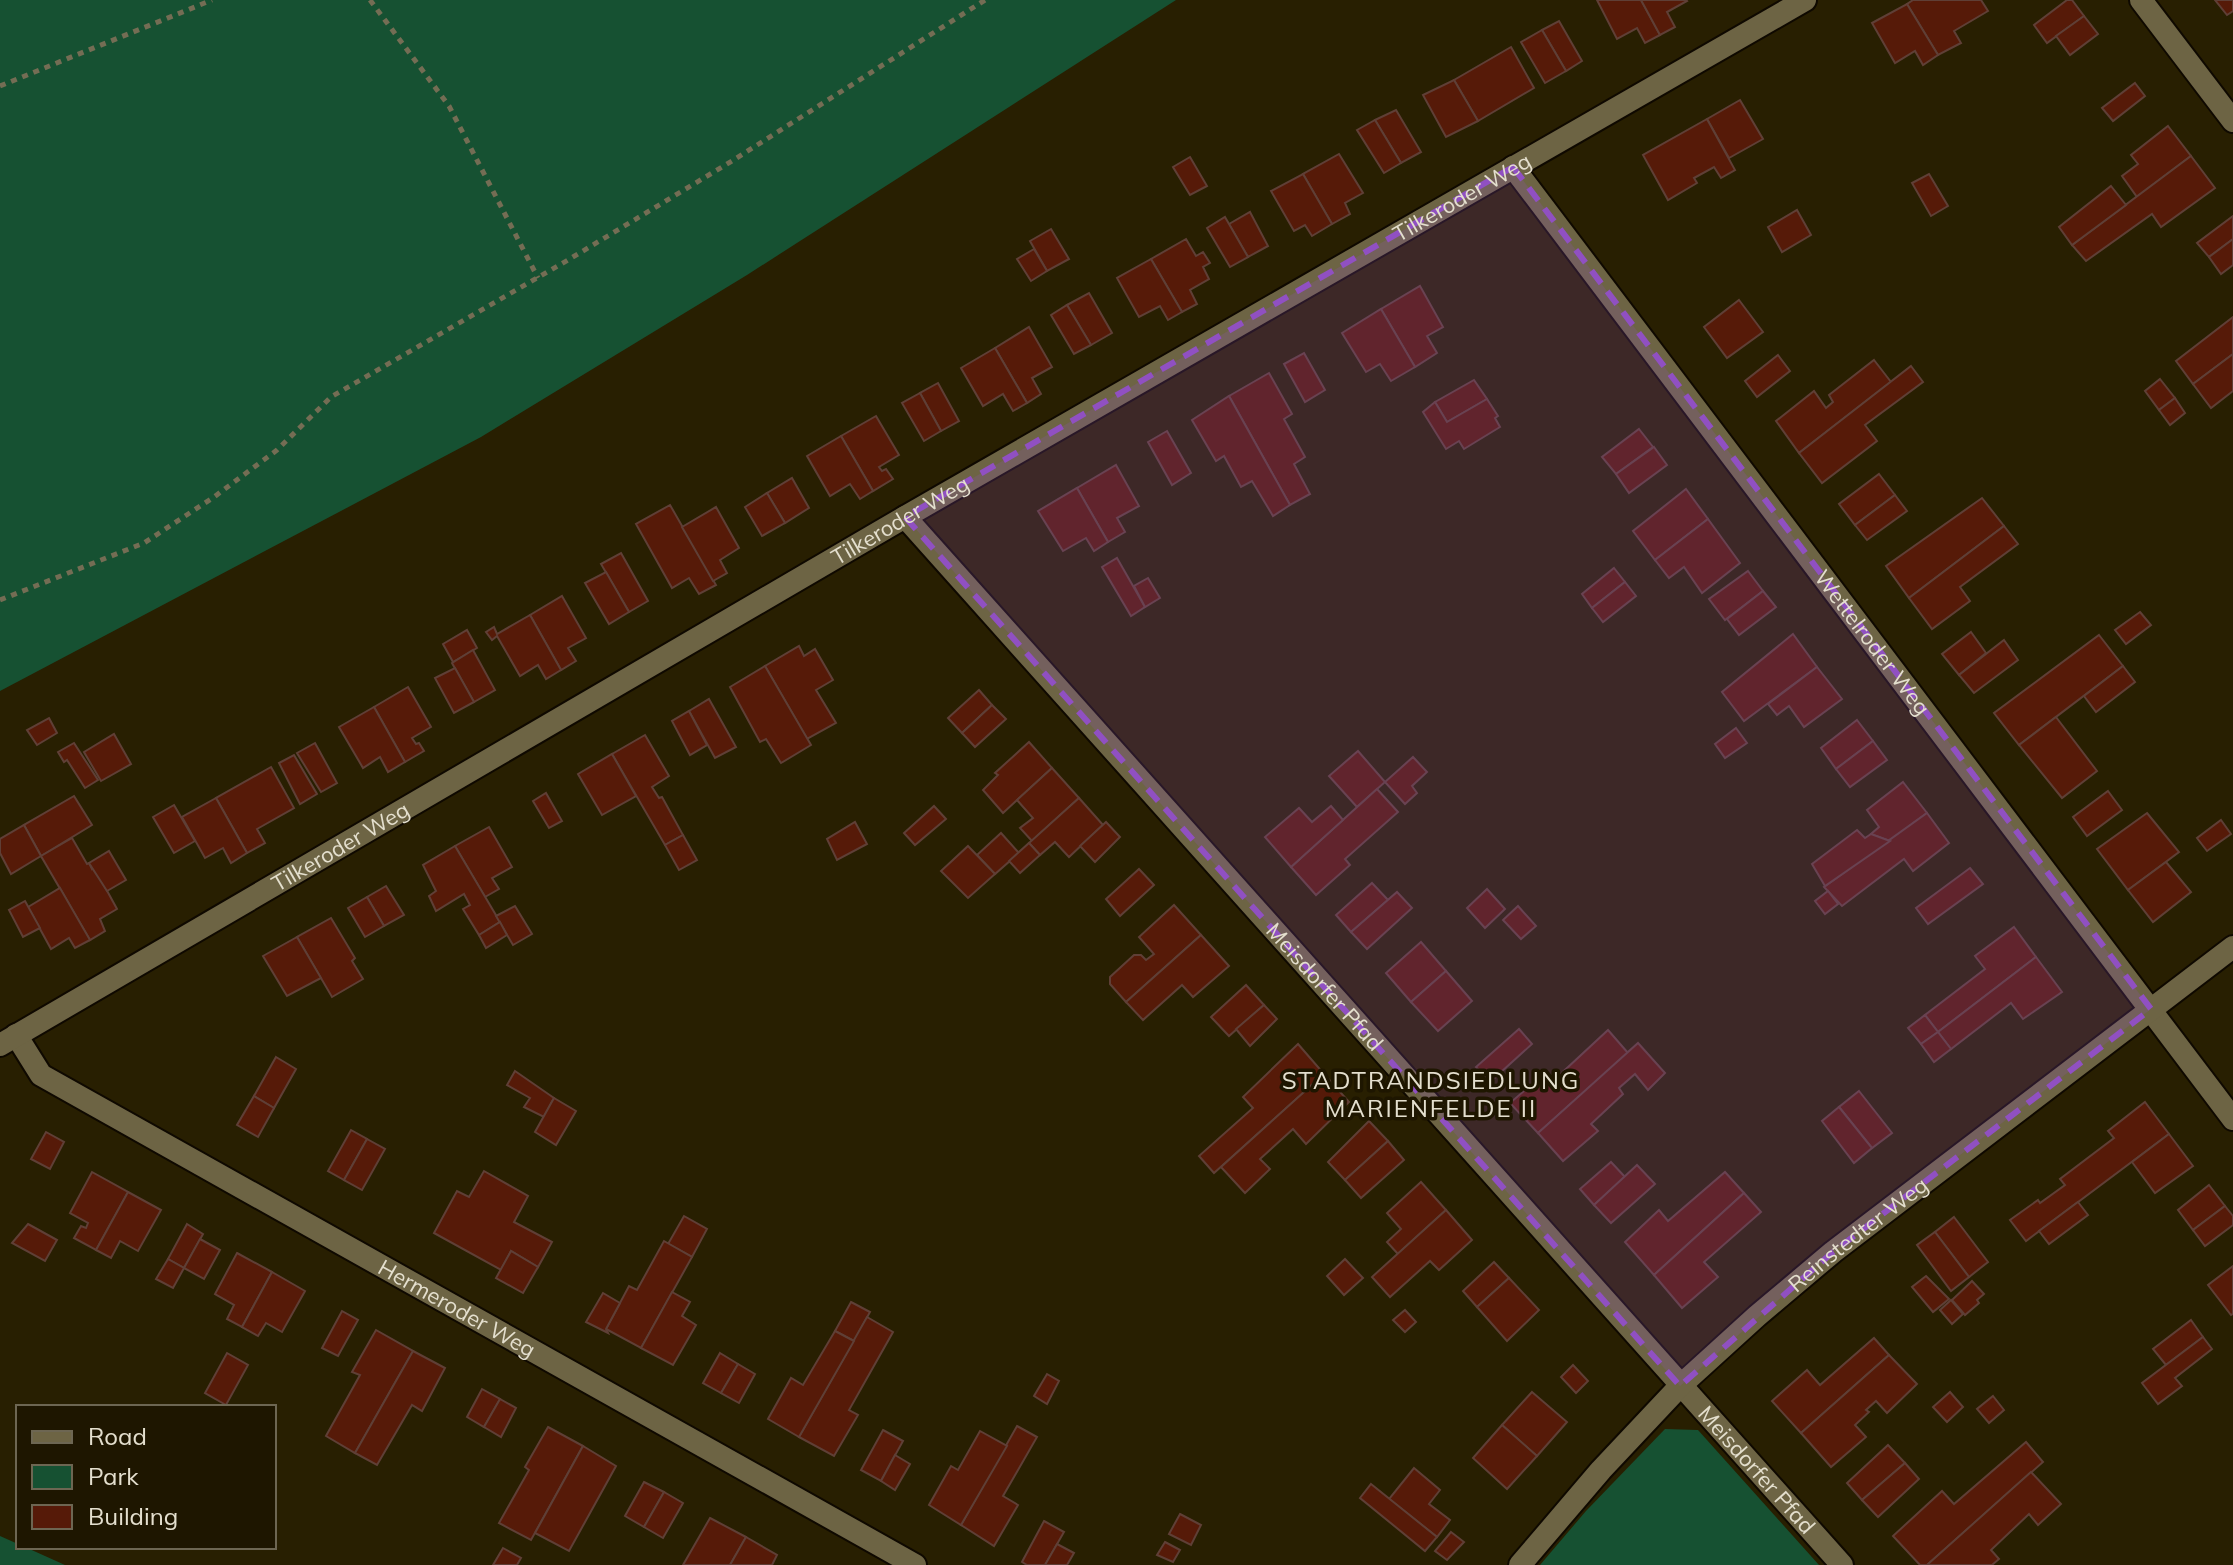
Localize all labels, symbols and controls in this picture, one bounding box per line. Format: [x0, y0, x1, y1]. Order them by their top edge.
street label: Tilkeroder Weg [1388, 146, 1536, 248]
street label: Tilkeroder Weg [826, 469, 974, 571]
street label: Wettelroder Weg [1809, 564, 1937, 721]
street label: Tilkeroder Weg [266, 795, 414, 897]
street label: Meisdorfer Pfad [1260, 917, 1389, 1056]
district label: STADTRANDSIEDLUNG MARIENFELDE II [1282, 1065, 1580, 1123]
street label: Reinstedter Weg [1782, 1171, 1933, 1298]
street label: Hermeroder Weg [373, 1253, 540, 1363]
street label: Meisdorfer Pfad [1692, 1400, 1821, 1540]
legend [16, 1405, 276, 1549]
text: Road [88, 1421, 147, 1451]
text: Park [88, 1461, 139, 1491]
text: Building [88, 1501, 178, 1531]

